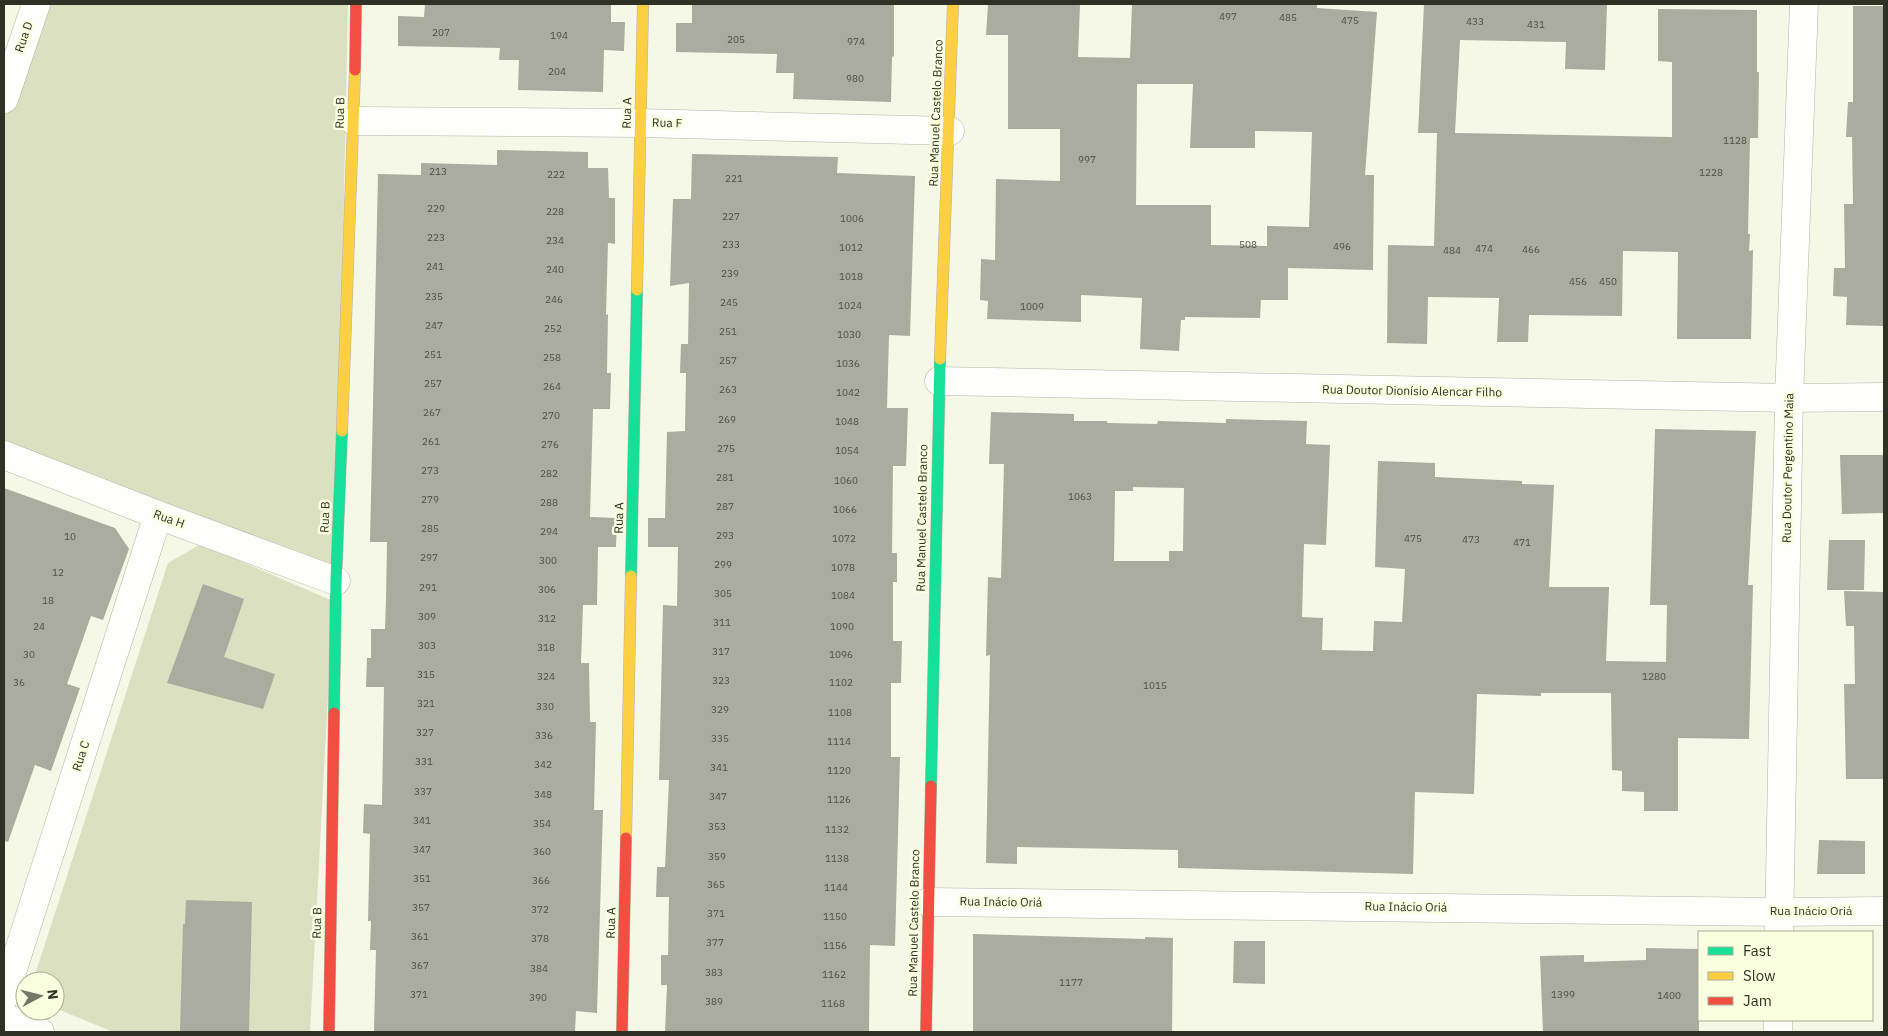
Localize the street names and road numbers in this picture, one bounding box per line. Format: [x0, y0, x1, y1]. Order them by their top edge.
street label: Rua D [11, 19, 36, 54]
street label: Rua Manuel Castelo Branco [925, 39, 946, 187]
street label: Rua B [332, 97, 347, 129]
street label: Rua A [619, 97, 634, 129]
street label: Rua F [652, 115, 683, 130]
street label: Rua Doutor Dionísio Alencar Filho [1322, 381, 1502, 400]
street label: Rua Doutor Pergentino Maia [1779, 392, 1796, 543]
street label: Rua Manuel Castelo Branco [913, 444, 930, 592]
street label: Rua B [316, 501, 333, 533]
street label: Rua A [611, 502, 626, 534]
street label: Rua H [151, 506, 187, 531]
street label: Rua C [69, 738, 93, 773]
street label: Rua Manuel Castelo Branco [905, 849, 922, 997]
street label: Rua Inácio Oriá [960, 893, 1043, 910]
street label: Rua Inácio Oriá [1365, 898, 1448, 915]
street label: Rua Inácio Oriá [1770, 903, 1853, 918]
street label: Rua B [309, 907, 324, 939]
street label: Rua A [603, 907, 618, 939]

